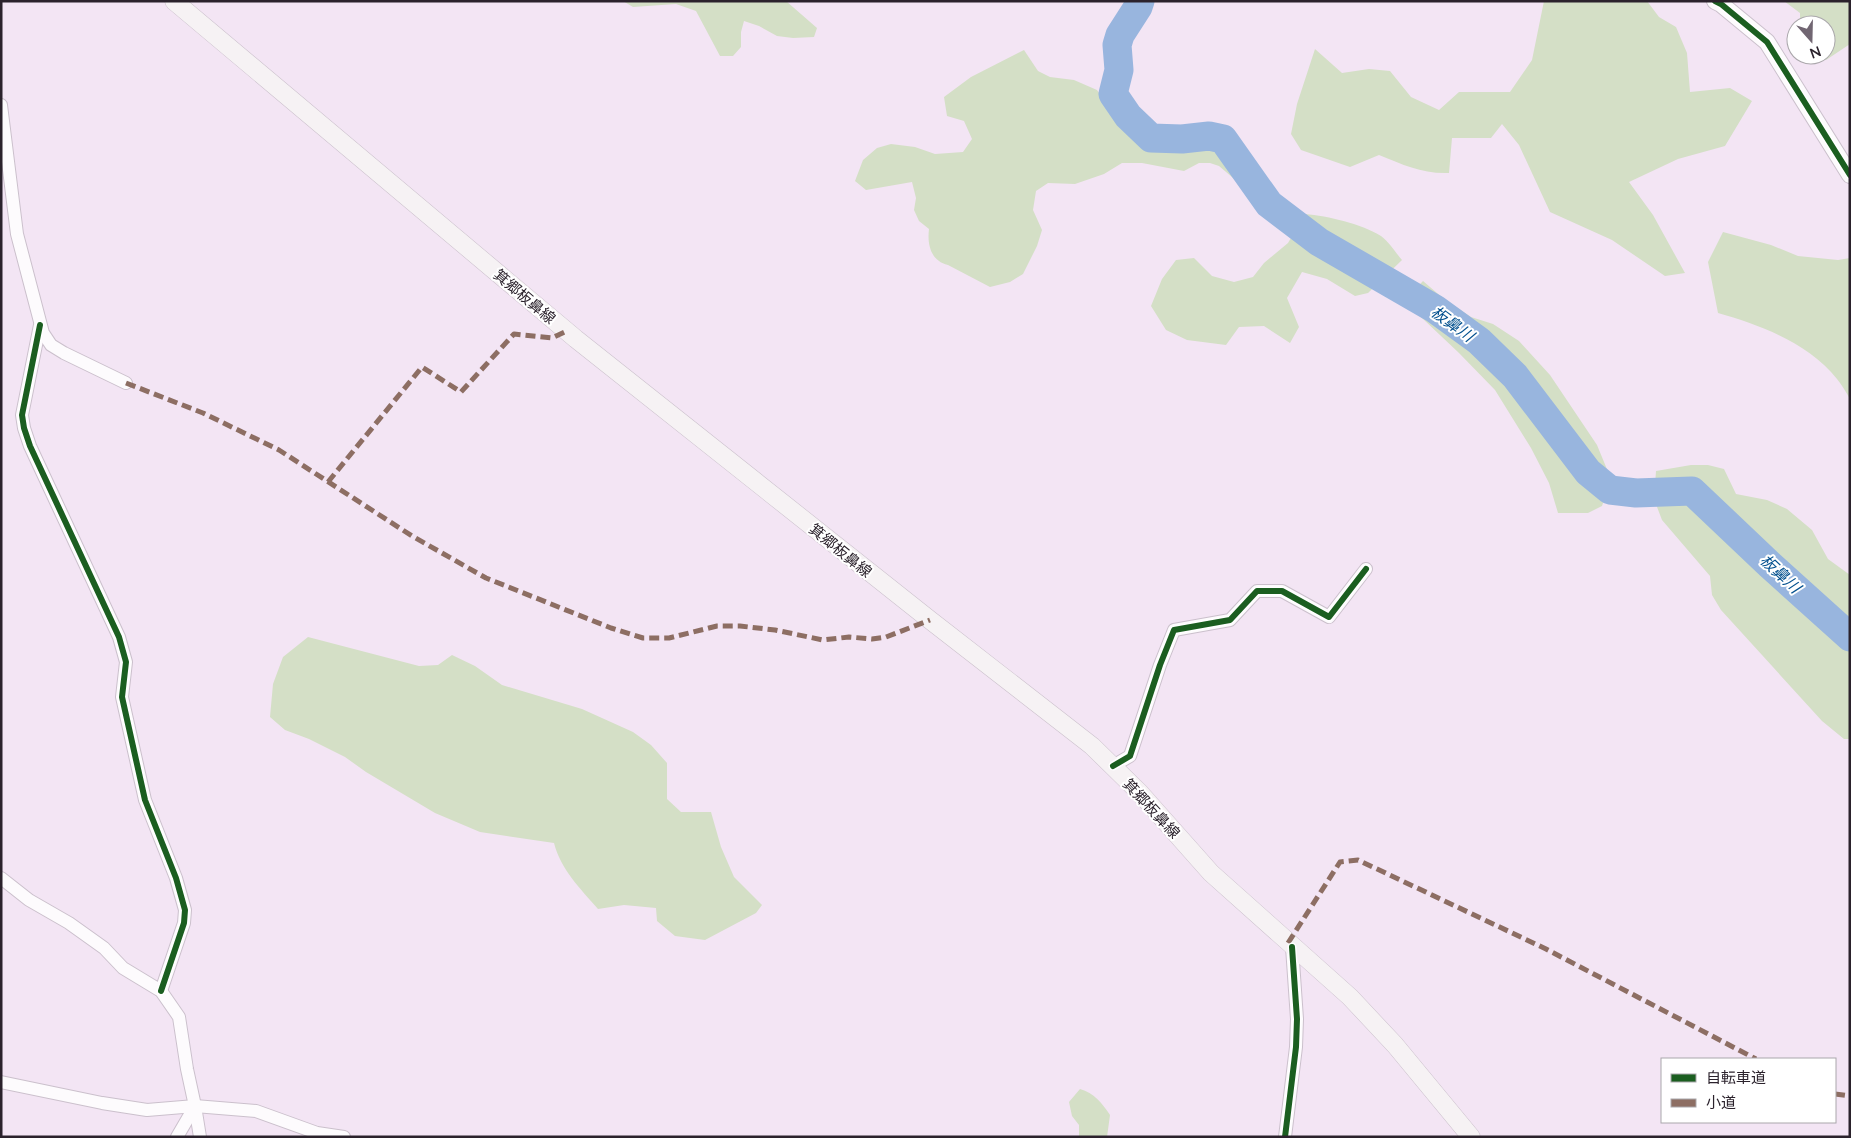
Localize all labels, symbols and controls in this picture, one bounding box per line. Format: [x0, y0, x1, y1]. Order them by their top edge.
north arrow [1786, 15, 1836, 65]
text: N [1808, 43, 1824, 63]
street label: 箕郷板鼻線 [490, 265, 560, 327]
water label: 板鼻川 [1428, 301, 1480, 346]
street label: 箕郷板鼻線 [806, 519, 876, 581]
water label: 板鼻川 [1757, 550, 1806, 598]
street label: 箕郷板鼻線 [1120, 774, 1184, 842]
legend [1661, 1058, 1836, 1123]
text: 自転車道 [1706, 1068, 1766, 1086]
text: 小道 [1706, 1093, 1736, 1111]

